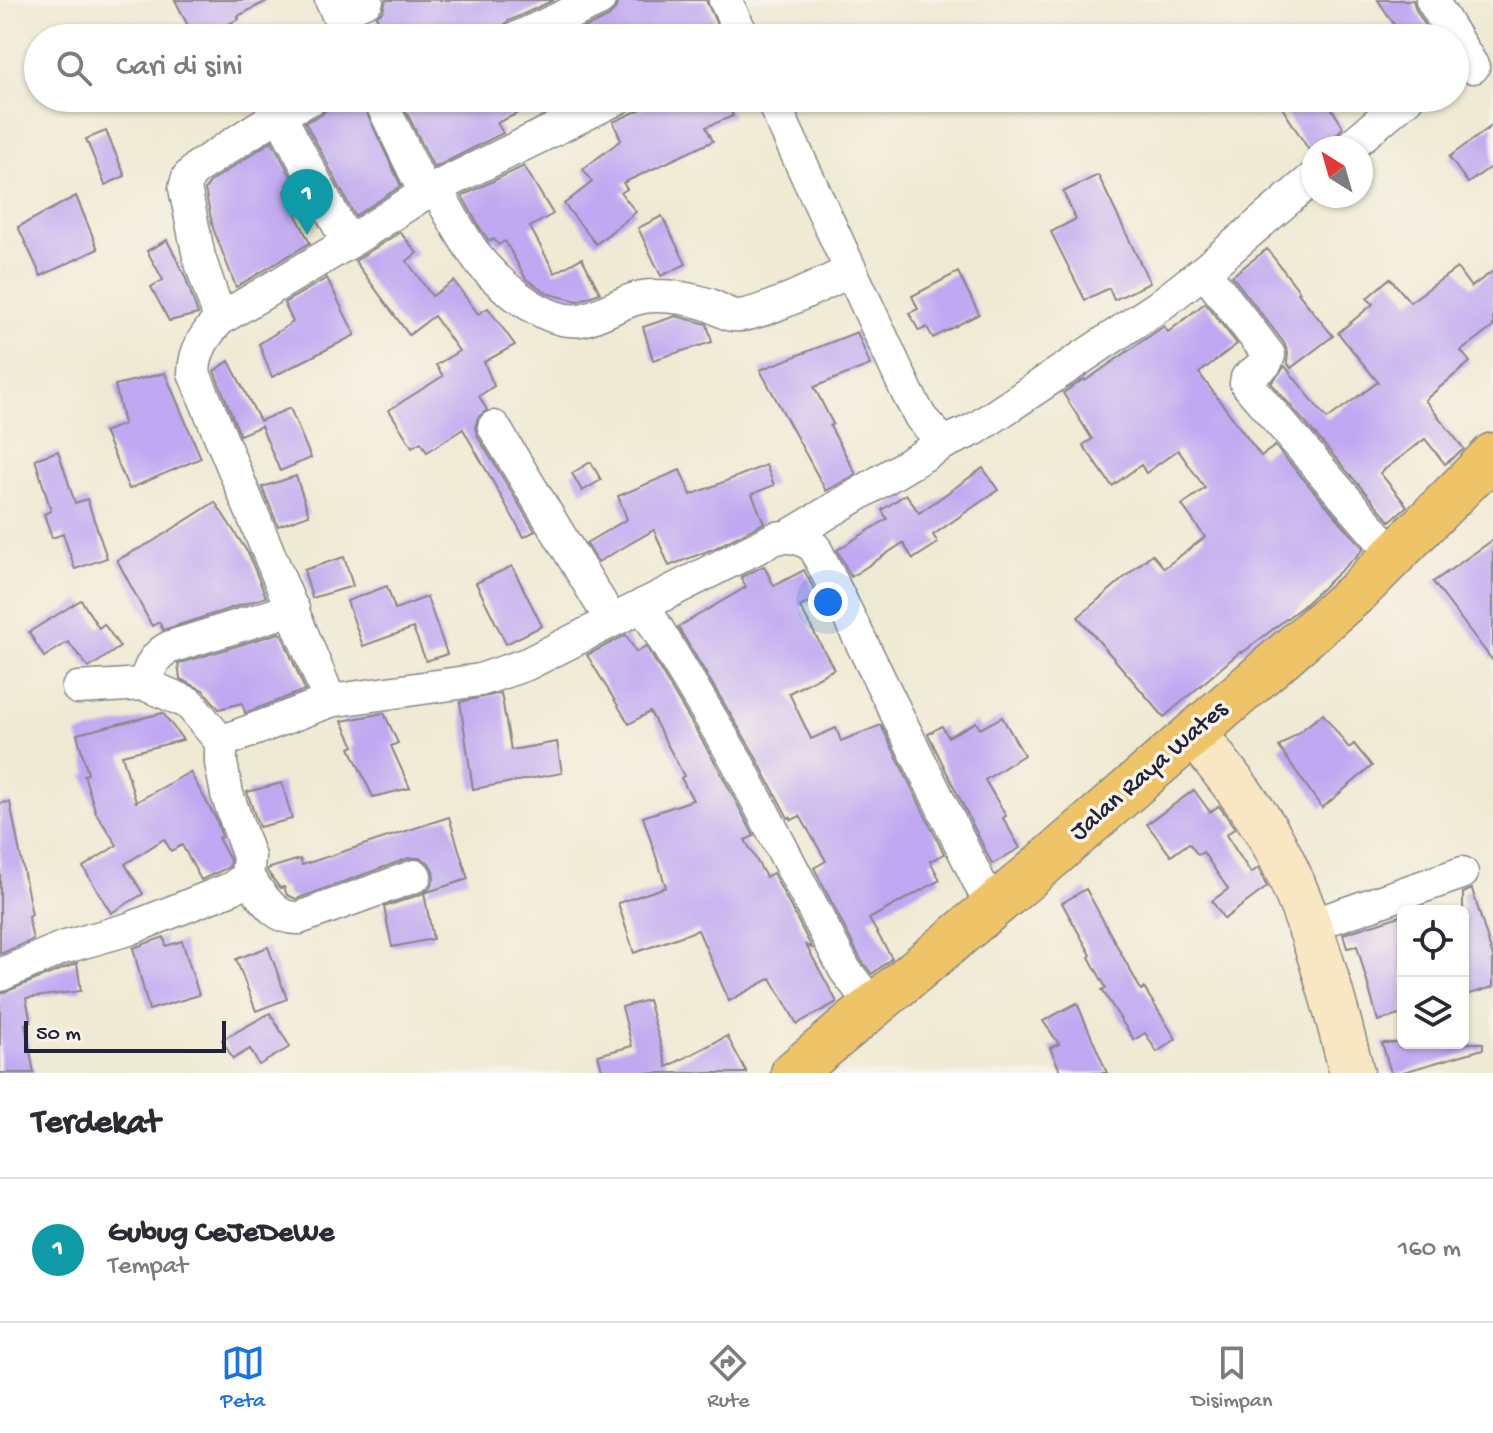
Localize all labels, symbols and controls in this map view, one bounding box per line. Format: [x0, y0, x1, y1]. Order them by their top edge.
search box [24, 24, 1469, 112]
icon: search [52, 46, 96, 90]
text: Cari di sini [116, 51, 243, 86]
north arrow [1301, 136, 1373, 208]
pin: 1 [281, 169, 333, 235]
your location [808, 582, 848, 622]
street label: Jalan Raya Wates [1065, 694, 1236, 849]
map controls [1397, 905, 1469, 1049]
button: locate [1397, 905, 1469, 977]
button: layers [1397, 977, 1469, 1049]
scale bar [24, 1017, 226, 1053]
text: 50 m [36, 1022, 81, 1048]
text: Terdekat [32, 1105, 160, 1145]
text: Gubug CeJeDeWe [108, 1217, 334, 1252]
text: 1 [53, 1235, 63, 1266]
text: 160 m [1398, 1235, 1461, 1266]
text: Tempat [108, 1252, 188, 1283]
tab: Peta [221, 1341, 265, 1415]
tab: Rute [706, 1341, 750, 1415]
tab: Disimpan [1191, 1341, 1272, 1415]

